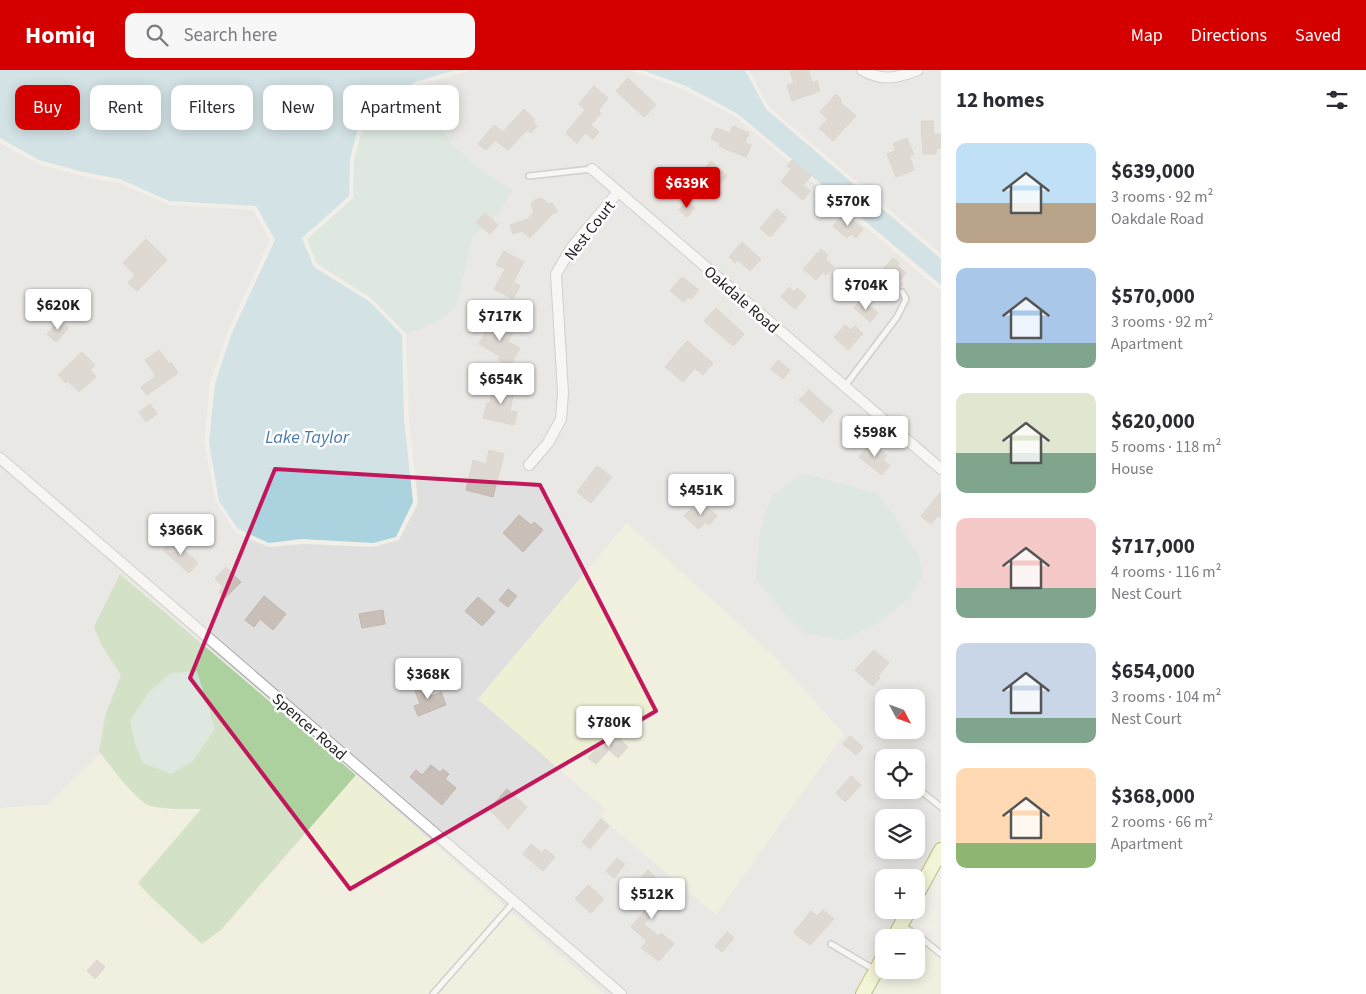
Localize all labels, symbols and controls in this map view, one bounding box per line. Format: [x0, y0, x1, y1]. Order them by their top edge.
search box [125, 13, 475, 58]
text: Homiq [25, 18, 95, 53]
icon: search [143, 21, 171, 49]
text: Search here [183, 22, 277, 49]
text: Map [1131, 23, 1163, 48]
text: Directions [1191, 23, 1267, 48]
text: Saved [1295, 23, 1341, 48]
chip: Buy [15, 85, 80, 130]
chip: Rent [90, 85, 161, 130]
chip: Filters [171, 85, 253, 130]
chip: New [263, 85, 333, 130]
chip: Apartment [343, 85, 459, 130]
text: 12 homes [956, 85, 1044, 115]
icon: filters [1323, 86, 1351, 114]
text: $639,000 [1111, 156, 1195, 186]
icon: home [996, 163, 1056, 223]
pin: $639K [652, 166, 722, 209]
text: $639K [665, 172, 709, 194]
pin: $570K [813, 184, 883, 227]
text: 3 rooms · 92 m² [1111, 186, 1213, 208]
text: $570K [826, 190, 870, 212]
street label: Nest Court [559, 196, 621, 265]
text: Oakdale Road [1111, 208, 1204, 230]
street label: Oakdale Road [699, 261, 784, 339]
pin: $704K [831, 268, 901, 311]
text: $704K [844, 274, 888, 296]
text: $570,000 [1111, 281, 1195, 311]
pin: $620K [23, 288, 93, 331]
icon: home [996, 288, 1056, 348]
text: $620K [36, 294, 80, 316]
pin: $717K [465, 300, 535, 342]
text: $717K [478, 305, 522, 327]
text: 3 rooms · 92 m² [1111, 311, 1213, 333]
text: Apartment [1111, 333, 1183, 355]
pin: $654K [466, 362, 536, 405]
text: $654K [479, 368, 523, 390]
text: $620,000 [1111, 406, 1195, 436]
icon: home [996, 413, 1056, 473]
pin: $598K [840, 416, 910, 458]
text: $598K [853, 421, 897, 443]
water label: Lake Taylor [265, 425, 350, 450]
text: 5 rooms · 118 m² [1111, 436, 1221, 458]
text: House [1111, 458, 1153, 480]
pin: $451K [666, 474, 736, 516]
text: $451K [679, 479, 723, 501]
pin: $366K [146, 514, 216, 556]
text: $366K [159, 519, 203, 541]
text: $717,000 [1111, 531, 1195, 561]
icon: home [996, 538, 1056, 598]
text: 4 rooms · 116 m² [1111, 561, 1221, 583]
text: Nest Court [1111, 583, 1182, 605]
text: $654,000 [1111, 656, 1195, 686]
pin: $368K [393, 658, 463, 700]
text: $368K [406, 663, 450, 685]
icon: home [996, 663, 1056, 723]
text: 3 rooms · 104 m² [1111, 686, 1221, 708]
street label: Spencer Road [267, 688, 351, 765]
north arrow [875, 689, 925, 739]
map controls [875, 689, 925, 979]
pin: $780K [574, 706, 644, 748]
text: Nest Court [1111, 708, 1182, 730]
text: $780K [587, 711, 631, 733]
button: locate [875, 749, 925, 799]
text: $368,000 [1111, 781, 1195, 811]
icon: home [996, 788, 1056, 848]
button: layers [875, 809, 925, 859]
text: 2 rooms · 66 m² [1111, 811, 1213, 833]
text: Apartment [1111, 833, 1183, 855]
button: + [875, 869, 925, 919]
pin: $512K [617, 878, 687, 920]
text: $512K [630, 883, 674, 905]
button: − [875, 929, 925, 979]

